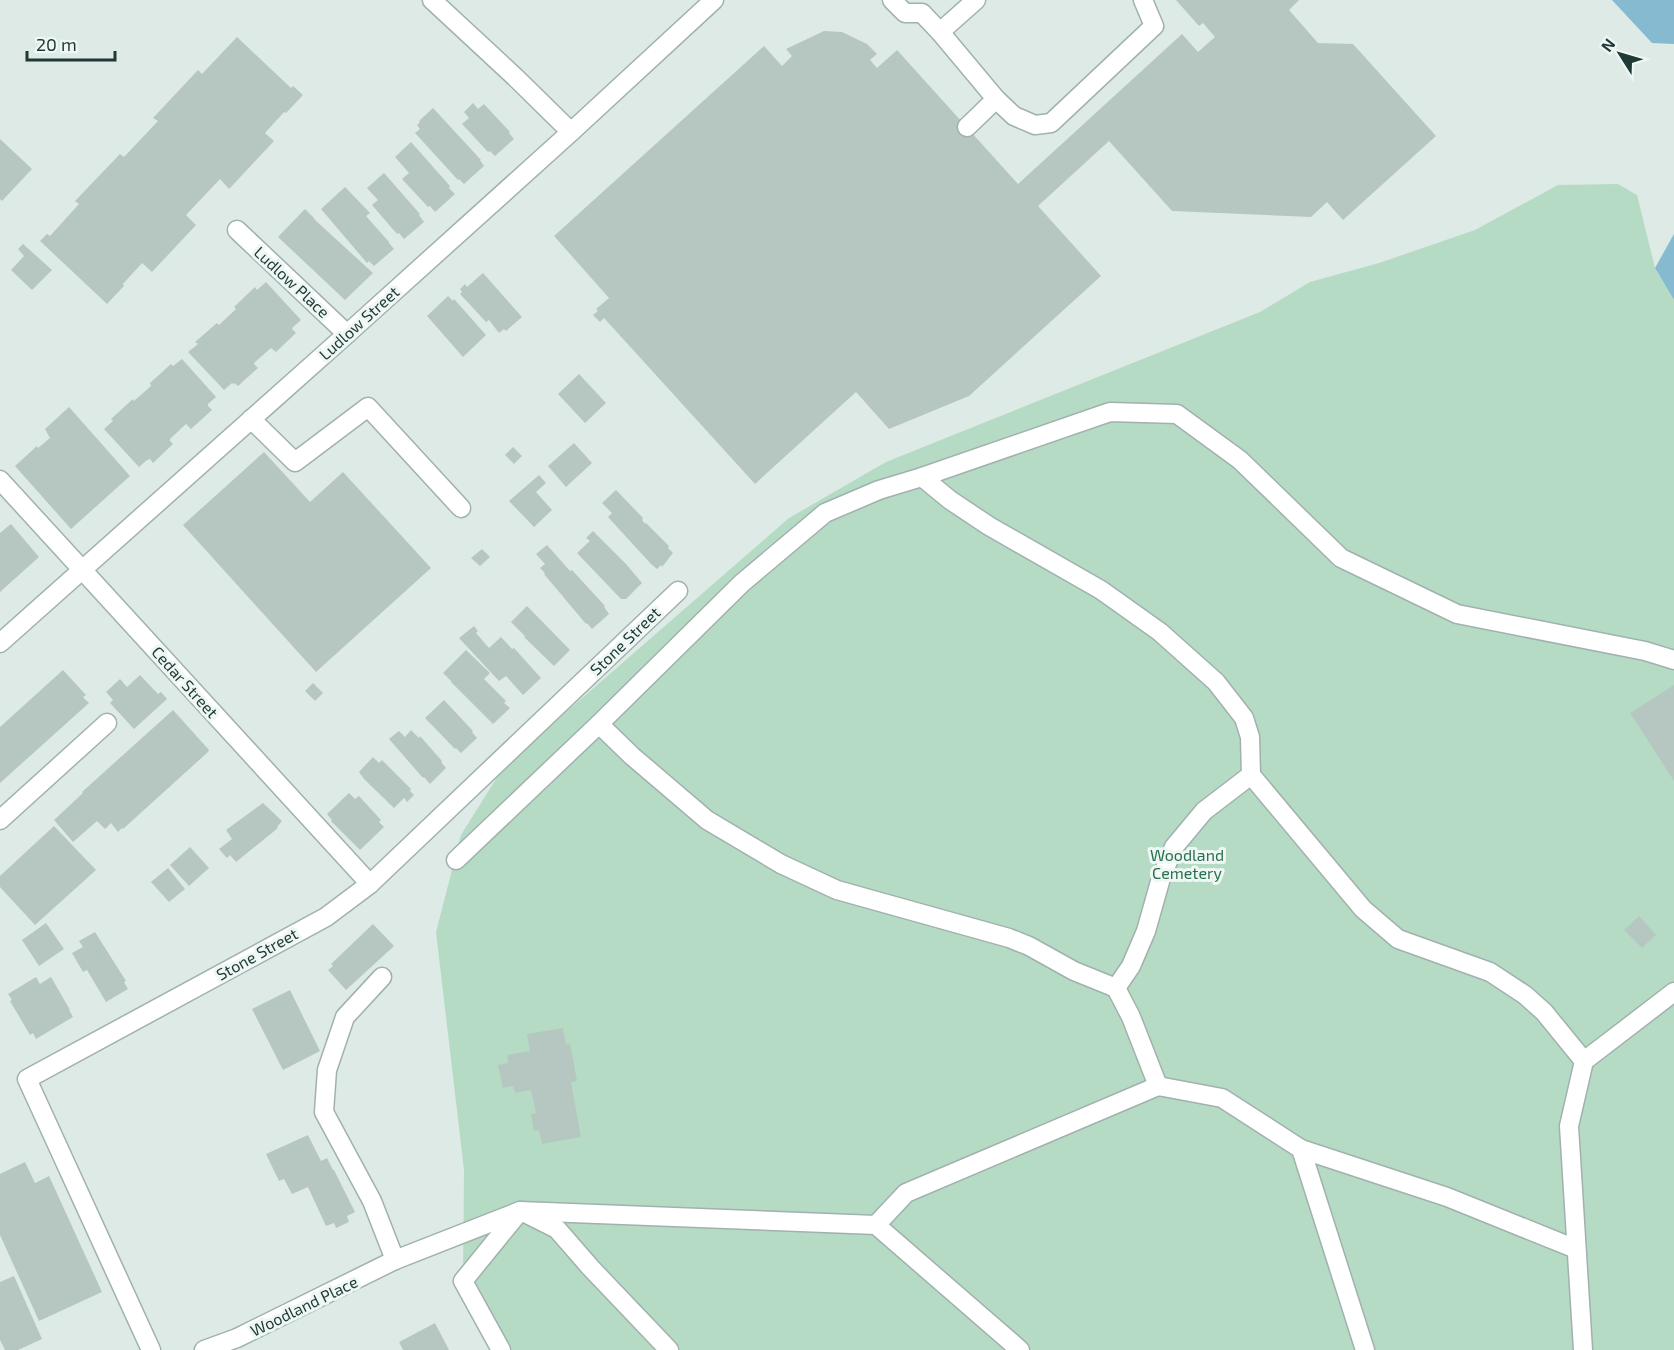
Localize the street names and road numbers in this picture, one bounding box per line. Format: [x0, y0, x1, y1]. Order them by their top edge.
street label: Ludlow Place [251, 242, 334, 321]
street label: Ludlow Street [315, 282, 403, 364]
street label: Stone Street [586, 603, 664, 679]
street label: Cedar Street [148, 642, 222, 721]
street label: Stone Street [213, 923, 301, 984]
street label: Woodland Place [247, 1271, 361, 1340]

